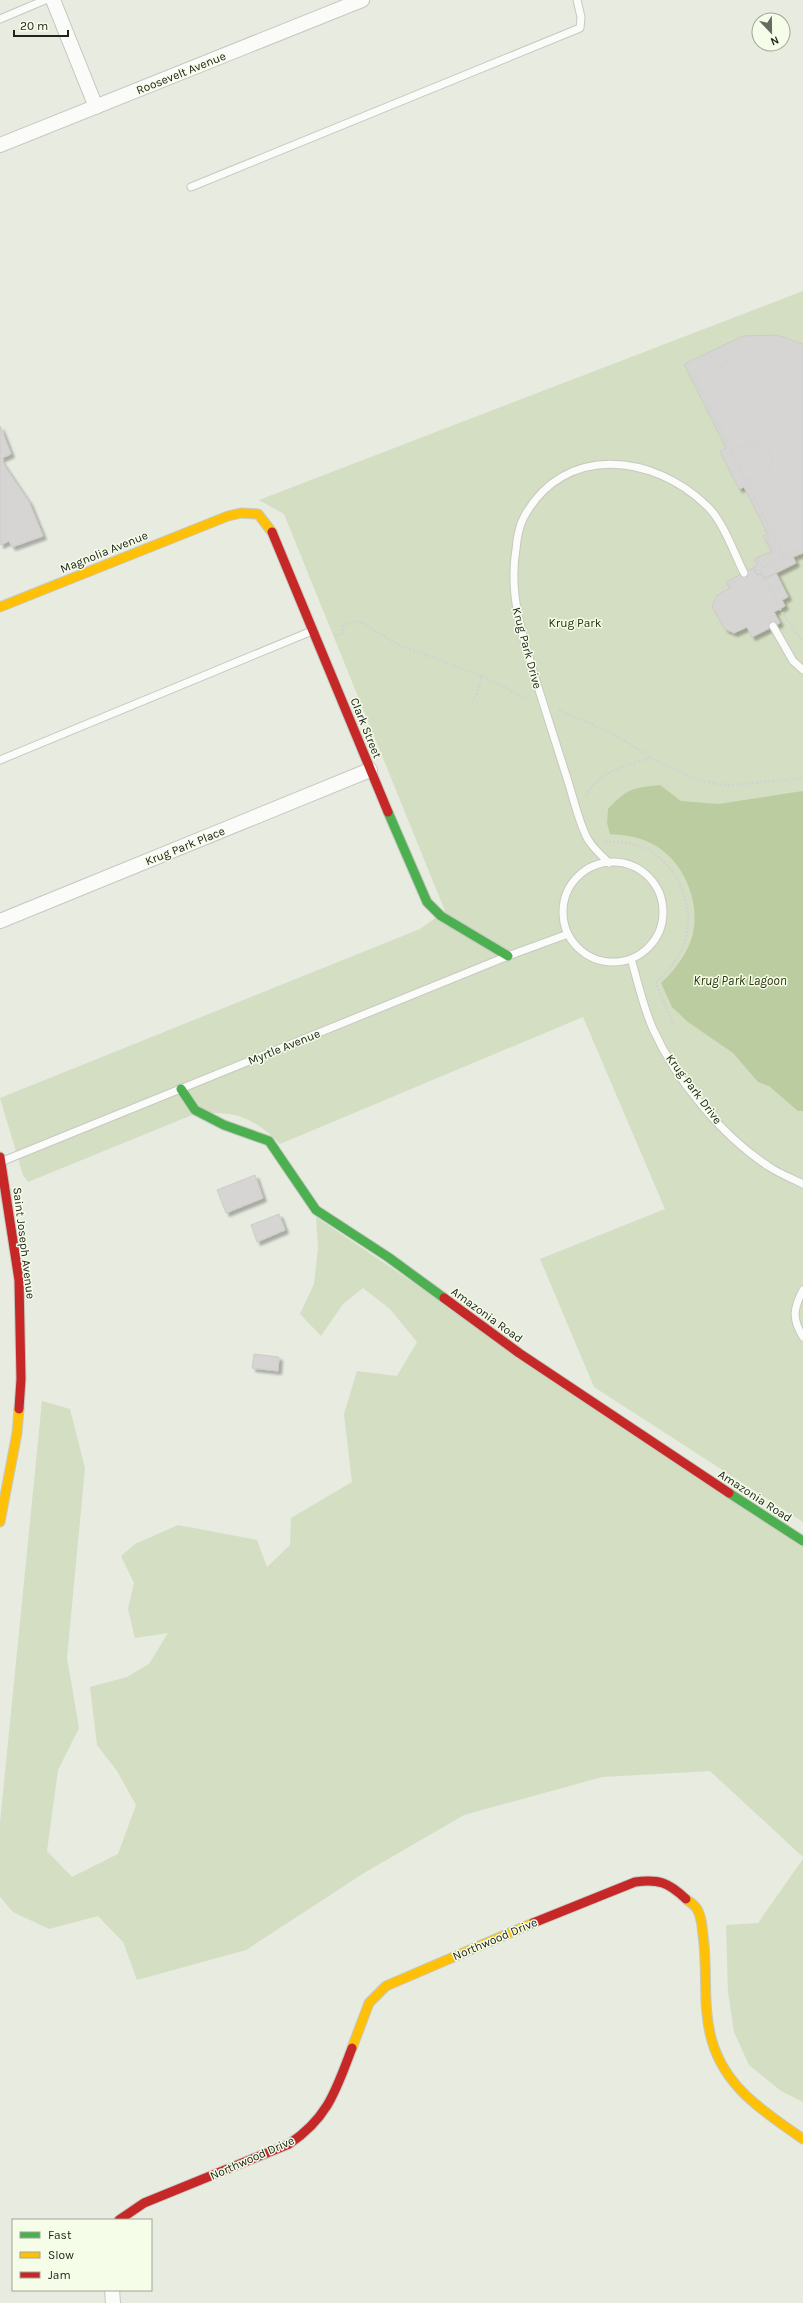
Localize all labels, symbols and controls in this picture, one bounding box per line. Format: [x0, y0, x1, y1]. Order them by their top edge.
scale bar [14, 12, 68, 38]
north arrow [751, 12, 791, 52]
text: 20 m [20, 19, 48, 33]
text: N [768, 33, 781, 48]
street label: Roosevelt Avenue [134, 49, 228, 97]
street label: Magnolia Avenue [58, 528, 150, 576]
street label: Krug Park Drive [509, 606, 545, 690]
park label: Krug Park [549, 616, 602, 630]
street label: Clark Street [347, 696, 385, 761]
street label: Krug Park Place [143, 824, 227, 868]
water label: Krug Park Lagoon [693, 973, 787, 988]
street label: Myrtle Avenue [246, 1026, 322, 1068]
street label: Krug Park Drive [663, 1051, 725, 1127]
street label: Saint Joseph Avenue [10, 1186, 38, 1300]
street label: Amazonia Road [449, 1284, 525, 1346]
street label: Amazonia Road [716, 1467, 794, 1525]
street label: Northwood Drive [451, 1915, 539, 1963]
street label: Northwood Drive [208, 2133, 296, 2183]
legend [12, 2219, 152, 2291]
text: Fast [48, 2228, 72, 2242]
text: Slow [48, 2248, 74, 2262]
text: Jam [48, 2268, 71, 2282]

